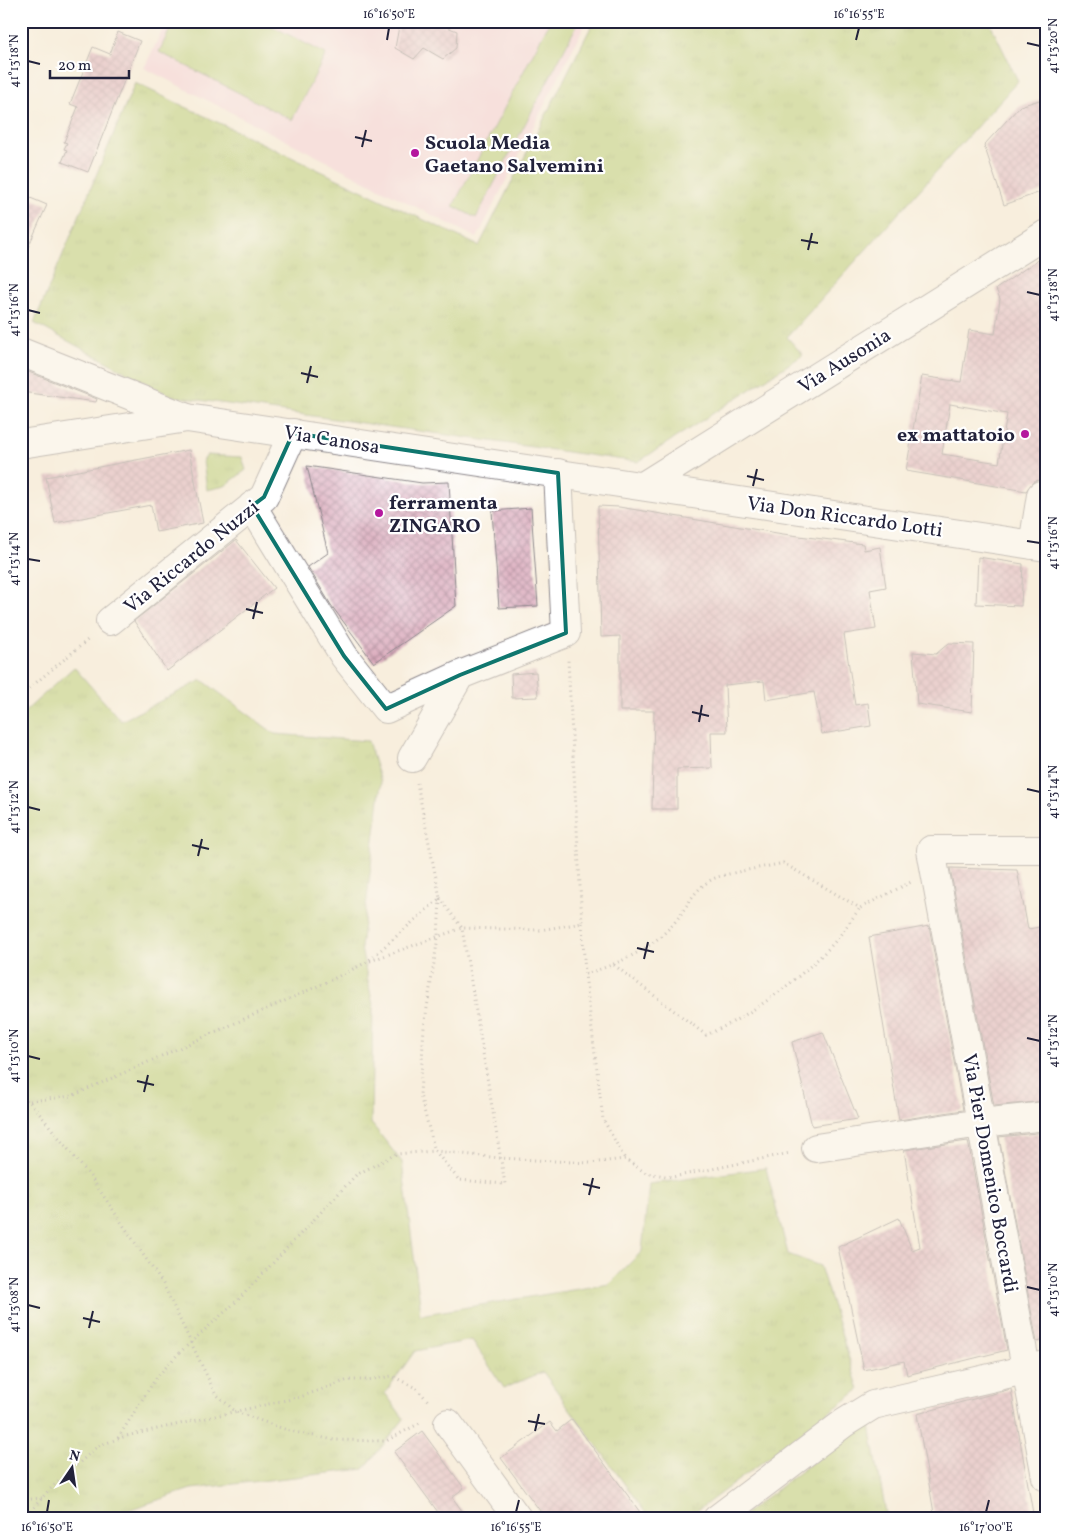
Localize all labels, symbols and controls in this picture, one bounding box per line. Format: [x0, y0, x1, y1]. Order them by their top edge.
text: 16°16'50"E [363, 7, 415, 23]
text: 16°16'55"E [833, 7, 885, 23]
text: 41°13'20"N [1046, 18, 1062, 74]
text: 41°13'18"N [7, 34, 23, 88]
scale bar [50, 48, 129, 80]
text: 20 m [58, 56, 91, 77]
place label: Scuola Media Gaetano Salvemini [425, 130, 604, 181]
marker: Scuola Media Gaetano Salvemini [409, 147, 421, 159]
text: 41°13'18"N [1046, 268, 1062, 322]
text: 41°13'16"N [7, 283, 23, 337]
street label: Via Ausonia [793, 322, 897, 401]
street label: Via Canosa [282, 420, 382, 462]
place label: ex mattatoio [897, 422, 1015, 450]
marker: ex mattatoio [1019, 428, 1031, 440]
place label: ferramenta ZINGARO [389, 490, 498, 541]
street label: Via Don Riccardo Lotti [745, 490, 944, 546]
street label: Via Riccardo Nuzzi [119, 494, 266, 621]
marker: ferramenta ZINGARO [373, 507, 385, 519]
text: 41°13'16"N [1046, 516, 1062, 570]
text: 41°13'14"N [7, 532, 23, 586]
text: 41°13'14"N [1046, 765, 1062, 819]
text: 41°13'12"N [7, 780, 23, 834]
text: 41°13'12"N [1046, 1014, 1062, 1068]
text: 41°13'10"N [7, 1029, 23, 1083]
street label: Via Pier Domenico Boccardi [954, 1051, 1024, 1295]
text: 41°13'10"N [1046, 1263, 1062, 1317]
text: 41°13'08"N [7, 1277, 23, 1333]
north arrow [48, 1442, 98, 1492]
text: N [67, 1446, 82, 1467]
text: 16°16'50"E [21, 1520, 73, 1536]
text: 16°16'55"E [490, 1520, 542, 1536]
text: 16°17'00"E [959, 1520, 1013, 1536]

